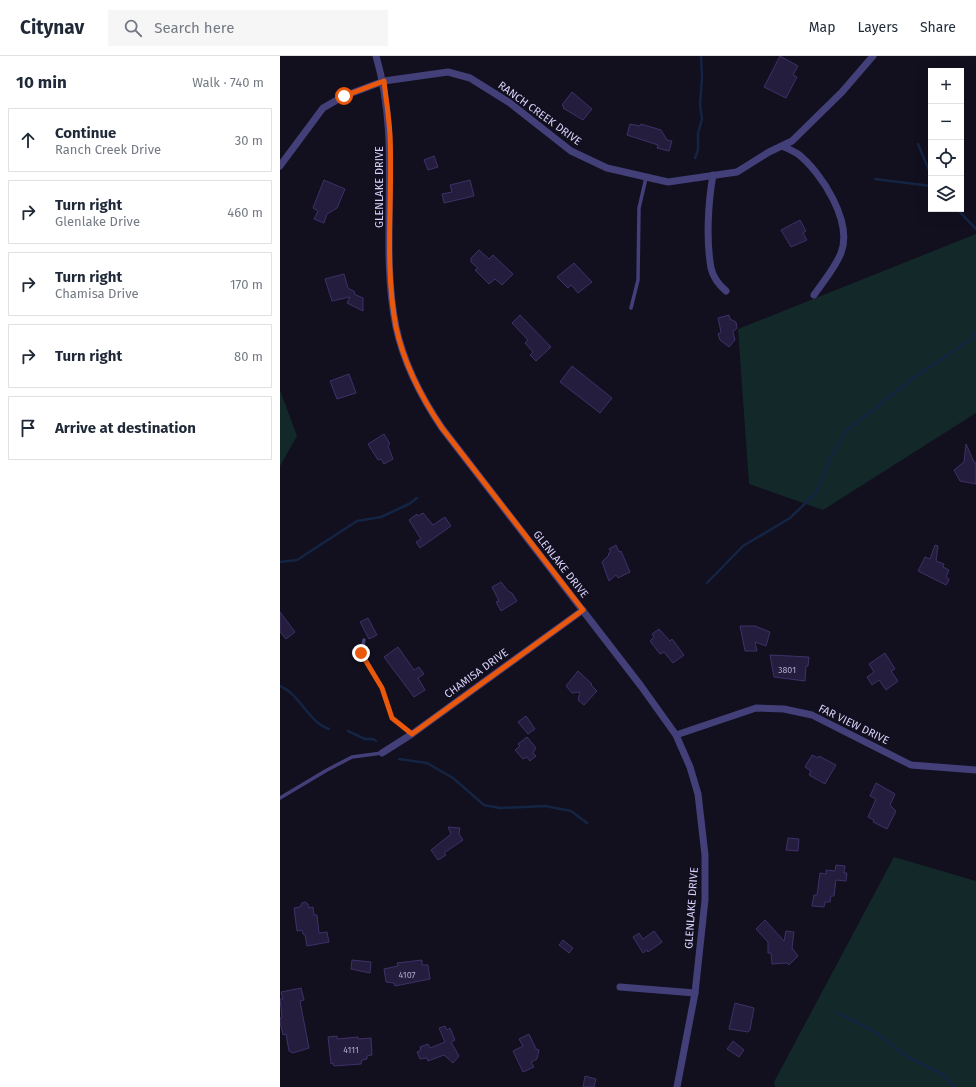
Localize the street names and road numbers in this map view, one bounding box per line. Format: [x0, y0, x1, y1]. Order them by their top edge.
street label: RANCH CREEK DRIVE [495, 79, 584, 148]
street label: GLENLAKE DRIVE [373, 146, 386, 228]
street label: GLENLAKE DRIVE [530, 528, 591, 601]
street label: CHAMISA DRIVE [442, 646, 511, 701]
street label: FAR VIEW DRIVE [816, 702, 891, 747]
street label: GLENLAKE DRIVE [682, 867, 701, 949]

